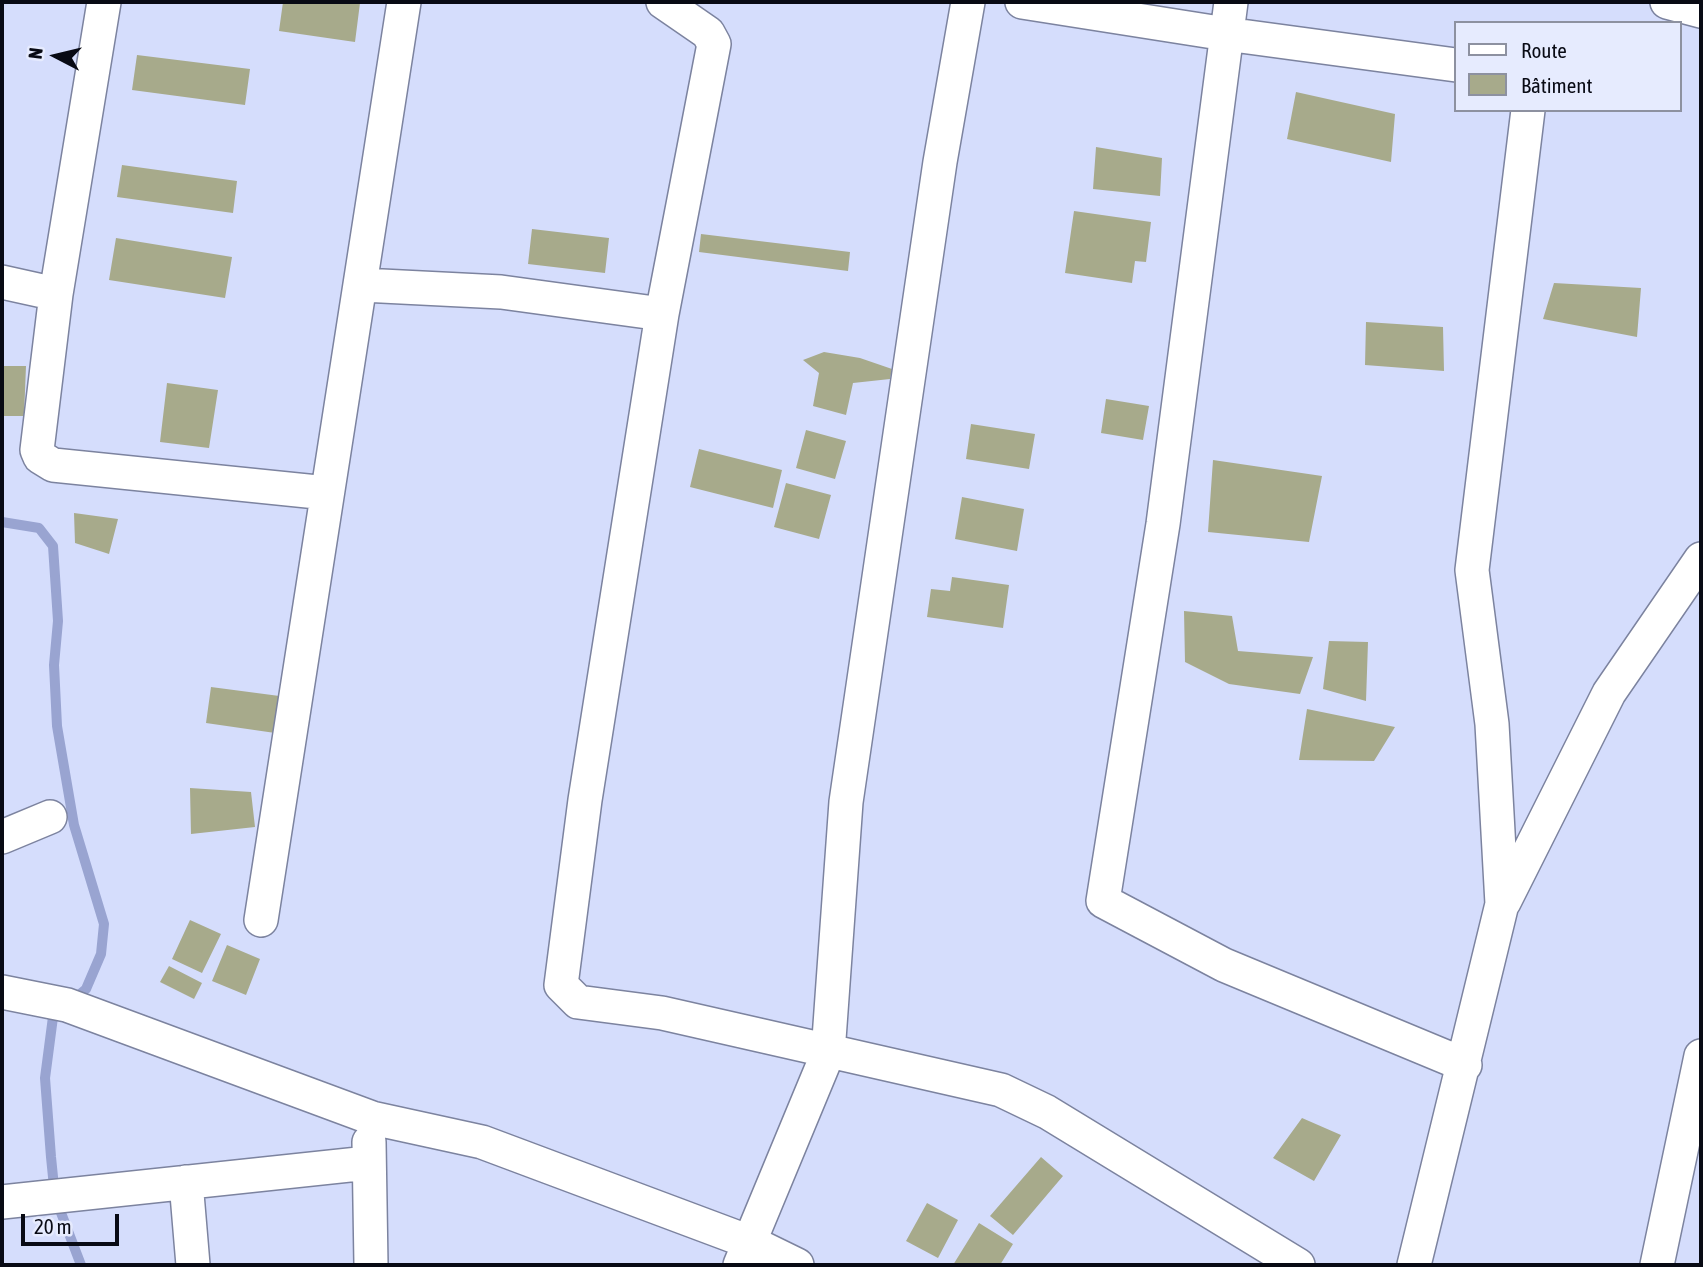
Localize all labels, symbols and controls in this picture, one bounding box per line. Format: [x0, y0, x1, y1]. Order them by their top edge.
north arrow [21, 21, 91, 91]
legend [1454, 21, 1682, 112]
text: Route [1521, 38, 1567, 62]
text: N [24, 47, 47, 60]
text: Bâtiment [1521, 73, 1592, 97]
scale bar [24, 1200, 122, 1244]
text: 20 m [34, 1214, 72, 1238]

